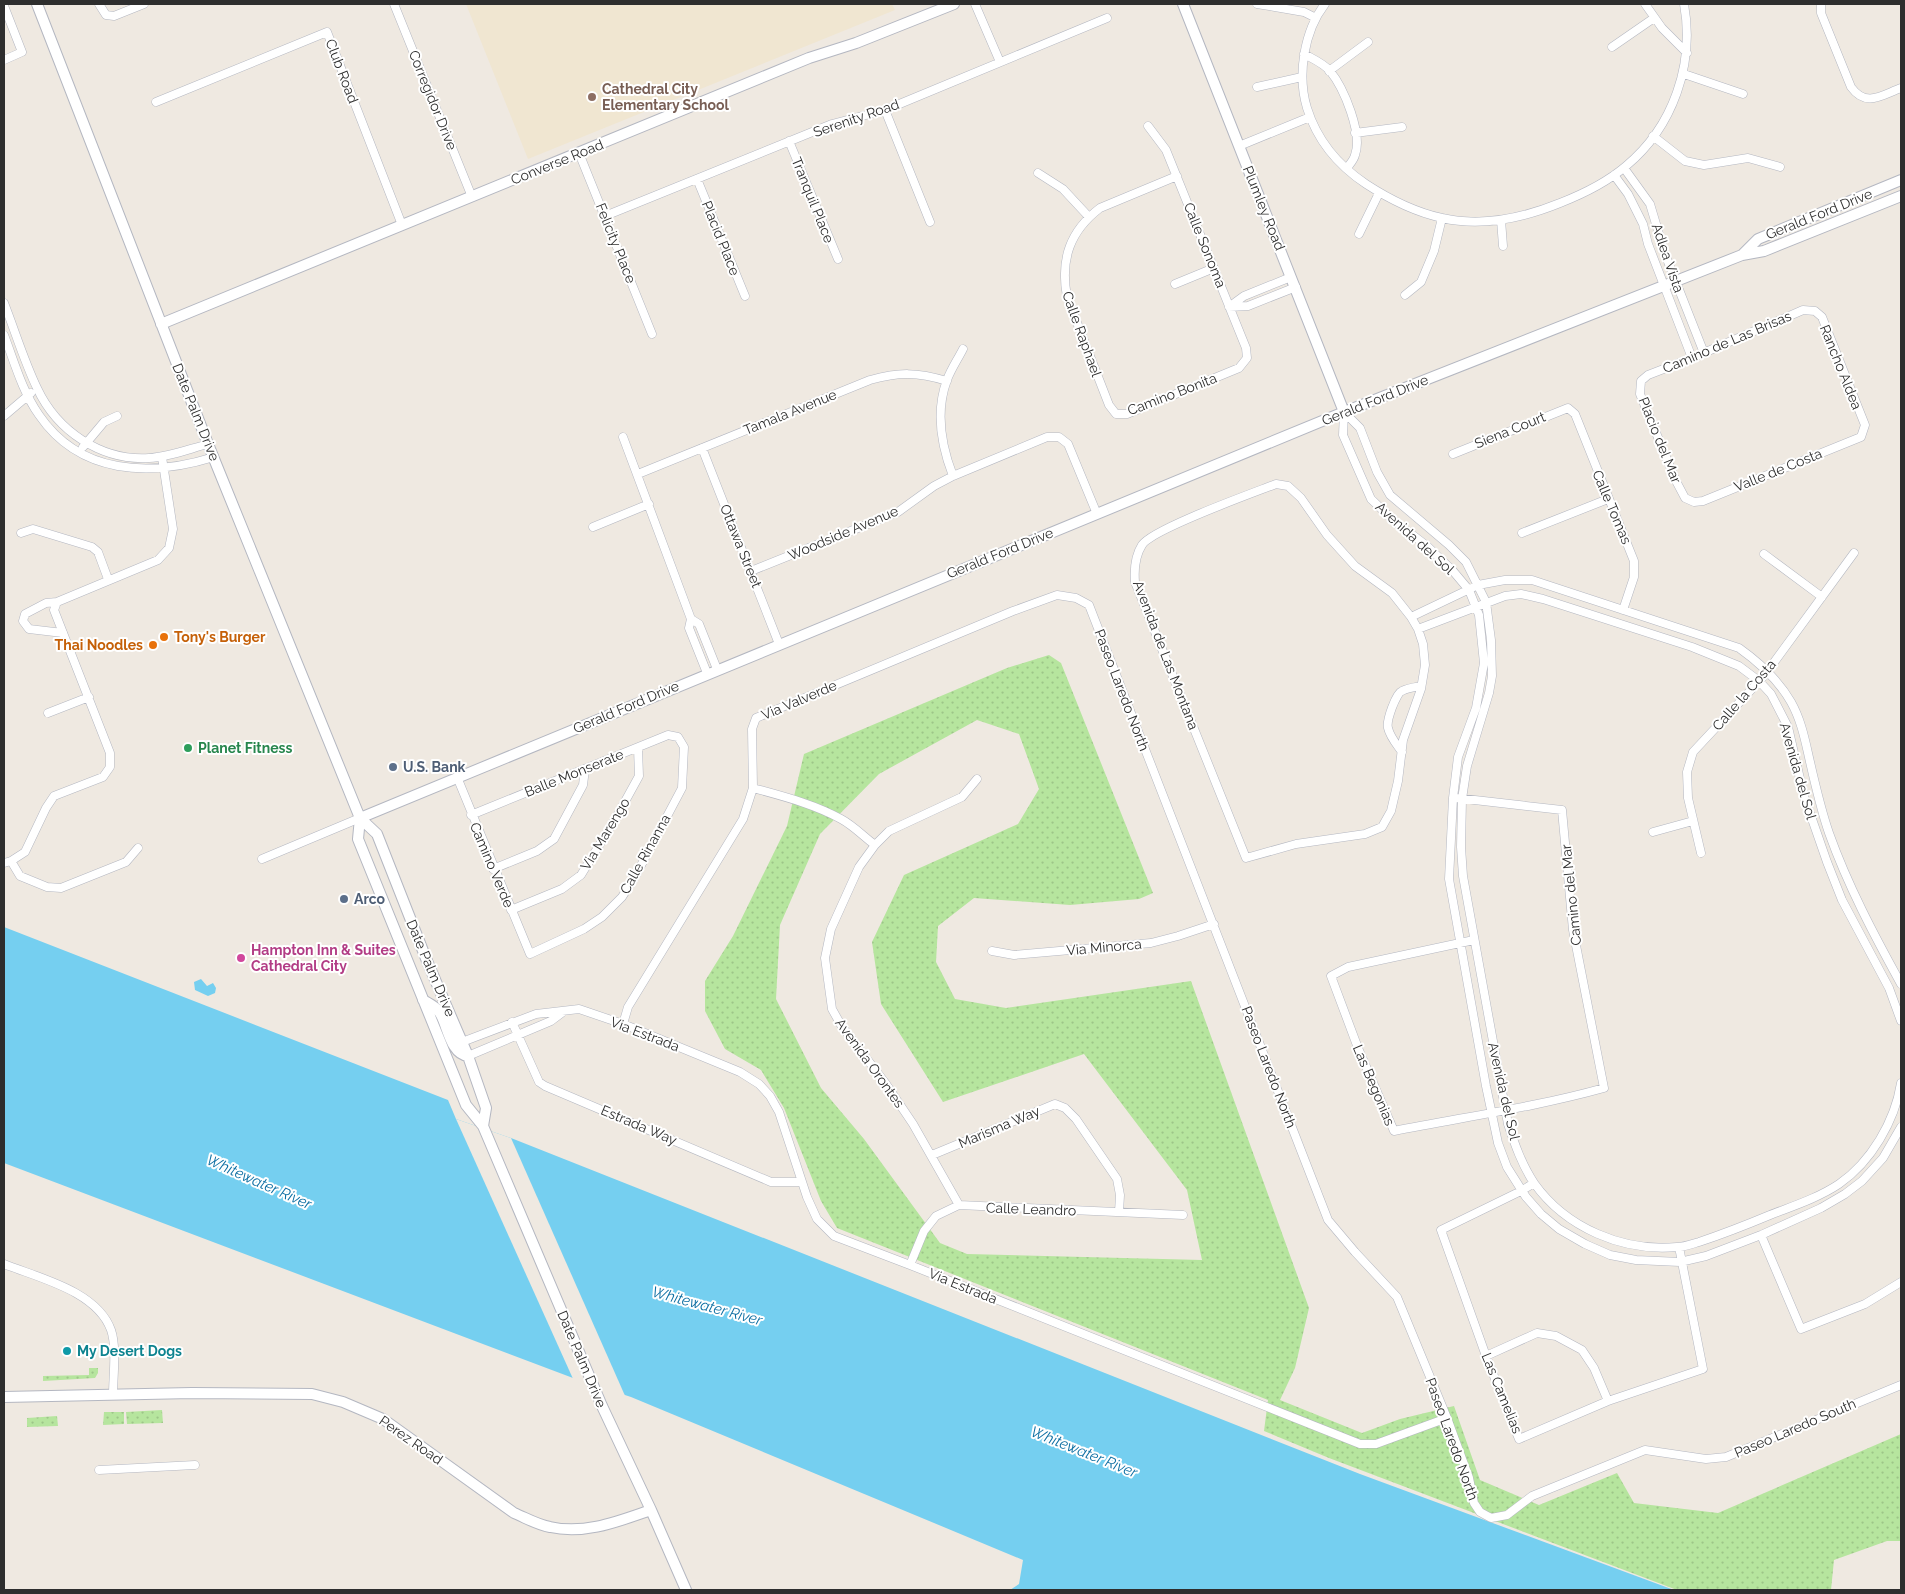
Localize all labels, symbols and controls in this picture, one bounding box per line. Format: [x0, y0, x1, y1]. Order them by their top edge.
street label: Club Road [322, 37, 362, 105]
street label: Corregidor Drive [406, 48, 460, 152]
place label: Cathedral City Elementary School [602, 81, 730, 113]
marker: Cathedral City Elementary School [586, 91, 598, 103]
street label: Serenity Road [811, 96, 901, 140]
street label: Converse Road [508, 136, 606, 188]
street label: Tranquil Place [789, 155, 837, 245]
street label: Plumley Road [1240, 163, 1288, 253]
street label: Gerald Ford Drive [1763, 185, 1875, 243]
street label: Placid Place [699, 198, 743, 278]
street label: Calle Sonoma [1181, 200, 1229, 290]
street label: Felicity Place [593, 201, 639, 285]
street label: Adlea Vista [1649, 221, 1687, 295]
street label: Calle Raphael [1059, 289, 1105, 379]
street label: Camino de Las Brisas [1660, 308, 1794, 376]
street label: Rancho Aldea [1817, 322, 1865, 412]
street label: Date Palm Drive [169, 361, 223, 463]
street label: Camino Bonita [1125, 370, 1219, 418]
street label: Gerald Ford Drive [1319, 371, 1431, 429]
street label: Tamala Avenue [741, 386, 839, 438]
street label: Placio del Mar [1635, 395, 1685, 485]
street label: Siena Court [1472, 408, 1548, 451]
street label: Valle de Costa [1732, 445, 1824, 495]
street label: Calle Tomas [1589, 468, 1635, 547]
street label: Avenida del Sol [1372, 499, 1458, 578]
street label: Ottawa Street [717, 502, 765, 590]
street label: Woodside Avenue [786, 503, 900, 563]
street label: Gerald Ford Drive [944, 524, 1056, 582]
street label: Avenida de Las Montana [1130, 578, 1202, 732]
street label: Paseo Laredo North [1091, 627, 1153, 753]
place label: Tony's Burger [174, 629, 266, 645]
marker: Tony's Burger [158, 631, 170, 643]
place label: Thai Noodles [55, 637, 143, 653]
marker: Thai Noodles [147, 639, 159, 651]
street label: Calle la Costa [1709, 656, 1779, 734]
street label: Gerald Ford Drive [571, 677, 681, 737]
street label: Via Valverde [759, 677, 839, 723]
street label: Avenida del Sol [1777, 721, 1820, 821]
place label: Planet Fitness [198, 740, 292, 756]
marker: Planet Fitness [182, 742, 194, 754]
street label: Balle Monserate [522, 746, 626, 800]
place label: U.S. Bank [403, 759, 466, 775]
marker: U.S. Bank [387, 761, 399, 773]
street label: Via Marengo [577, 795, 633, 873]
street label: Calle Rinanna [617, 811, 673, 897]
street label: Camino Verde [467, 820, 517, 910]
street label: Camino del Mar [1558, 843, 1584, 946]
place label: Arco [354, 891, 386, 907]
marker: Arco [338, 893, 350, 905]
street label: Date Palm Drive [403, 917, 459, 1019]
street label: Via Minorca [1066, 936, 1142, 958]
place label: Hampton Inn & Suites Cathedral City [251, 942, 396, 974]
marker: Hampton Inn & Suites Cathedral City [235, 952, 247, 964]
street label: Paseo Laredo North [1238, 1004, 1300, 1130]
street label: Via Estrada [608, 1014, 682, 1054]
street label: Avenida Orontes [832, 1015, 908, 1111]
street label: Avenida del Sol [1485, 1040, 1523, 1142]
street label: Las Begonias [1350, 1042, 1398, 1128]
street label: Estrada Way [599, 1102, 680, 1148]
street label: Marisma Way [956, 1102, 1043, 1151]
water label: Whitewater River [204, 1151, 315, 1214]
street label: Calle Leandro [986, 1199, 1076, 1219]
street label: Via Estrada [926, 1265, 1000, 1307]
water label: Whitewater River [650, 1283, 765, 1330]
street label: Date Palm Drive [554, 1308, 610, 1410]
place label: My Desert Dogs [77, 1343, 182, 1359]
marker: My Desert Dogs [61, 1345, 73, 1357]
street label: Las Camelias [1479, 1350, 1526, 1436]
street label: Paseo Laredo North [1422, 1376, 1482, 1502]
street label: Paseo Laredo South [1732, 1395, 1858, 1461]
street label: Perez Road [376, 1412, 446, 1468]
water label: Whitewater River [1028, 1422, 1141, 1482]

